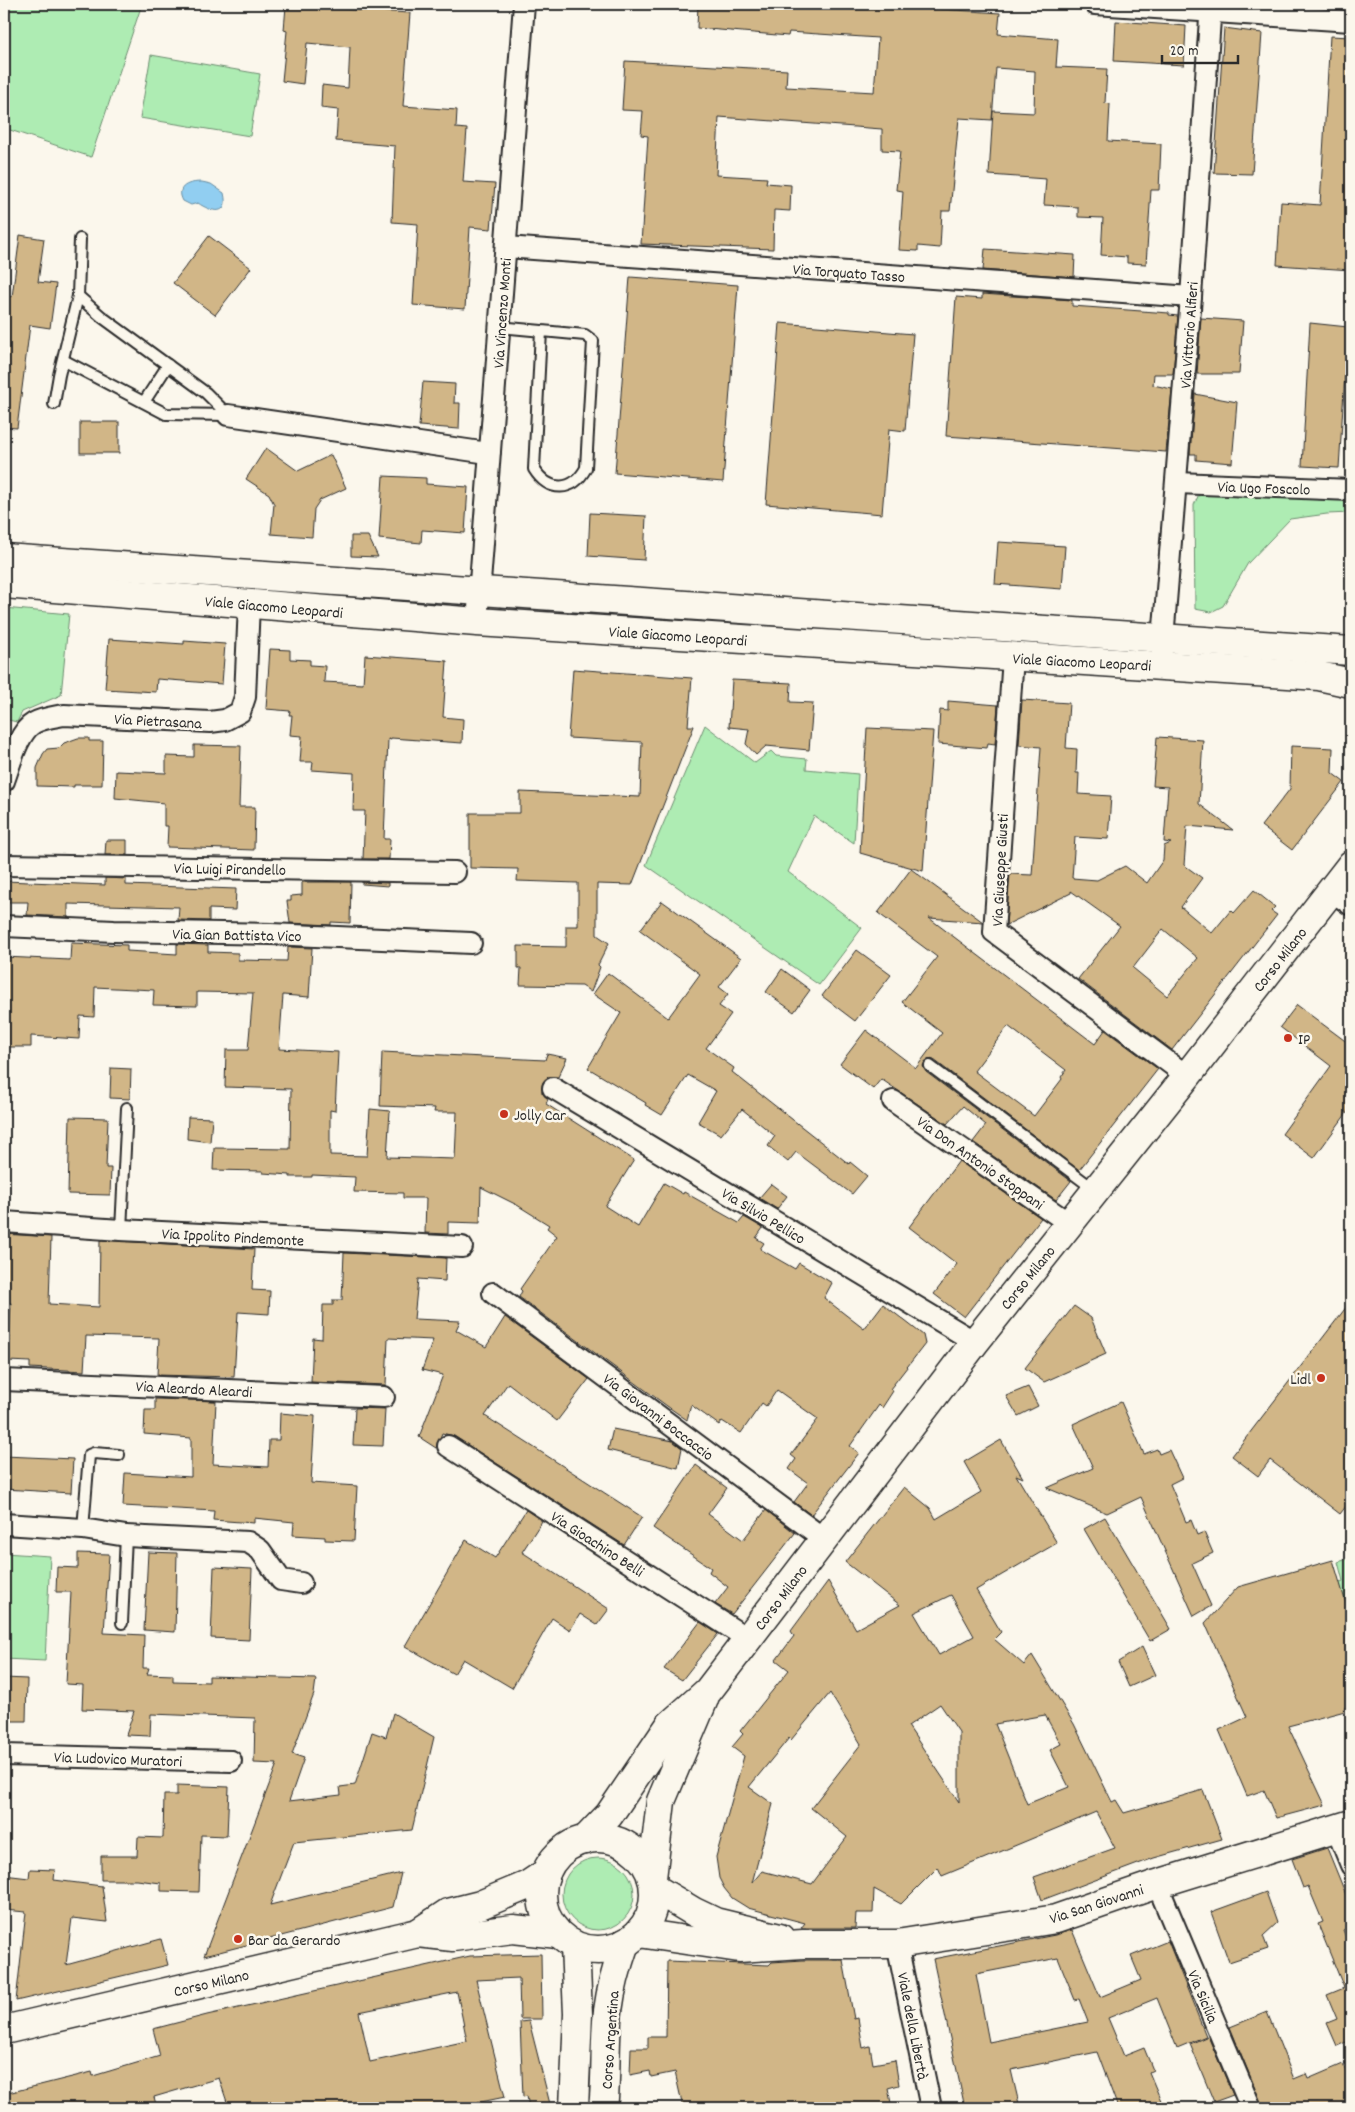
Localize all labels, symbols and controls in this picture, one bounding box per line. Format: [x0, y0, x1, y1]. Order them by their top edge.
scale bar [1162, 32, 1239, 64]
text: 20 m [1170, 41, 1198, 63]
street label: Via Vincenzo Monti [488, 257, 519, 369]
street label: Via Torquato Tasso [792, 259, 906, 290]
street label: Via Vittorio Alfieri [1175, 281, 1206, 389]
street label: Via Ugo Foscolo [1217, 476, 1311, 503]
street label: Viale Giacomo Leopardi [204, 591, 344, 626]
street label: Viale Giacomo Leopardi [608, 621, 748, 654]
street label: Viale Giacomo Leopardi [1012, 648, 1152, 679]
street label: Via Pietrasana [114, 709, 203, 736]
street label: Via Giuseppe Giusti [987, 813, 1016, 927]
street label: Via Luigi Pirandello [174, 858, 286, 883]
street label: Corso Milano [1248, 923, 1314, 998]
street label: Via Gian Battista Vico [172, 924, 302, 949]
place label: IP [1298, 1029, 1310, 1052]
marker: IP [1282, 1032, 1294, 1044]
place label: Jolly Car [514, 1105, 566, 1128]
marker: Jolly Car [498, 1108, 510, 1120]
street label: Via Don Antonio Stoppani [911, 1111, 1048, 1217]
street label: Via Silvio Pellico [716, 1183, 809, 1251]
street label: Via Ippolito Pindemonte [161, 1223, 305, 1254]
street label: Corso Milano [996, 1242, 1062, 1316]
street label: Via Giovanni Boccaccio [597, 1369, 718, 1467]
place label: Lidl [1290, 1369, 1311, 1392]
marker: Lidl [1315, 1372, 1327, 1384]
street label: Via Aleardo Aleardi [135, 1376, 253, 1405]
street label: Via Gioachino Belli [545, 1506, 648, 1584]
street label: Corso Milano [750, 1561, 814, 1636]
street label: Via Ludovico Muratori [53, 1747, 182, 1774]
street label: Via San Giovanni [1047, 1879, 1147, 1931]
place label: Bar da Gerardo [248, 1930, 340, 1953]
marker: Bar da Gerardo [232, 1933, 244, 1945]
street label: Corso Milano [172, 1965, 251, 2004]
street label: Via Sicilia [1180, 1967, 1223, 2027]
street label: Viale della Libertà [890, 1971, 933, 2082]
street label: Corso Argentina [597, 1990, 626, 2090]

